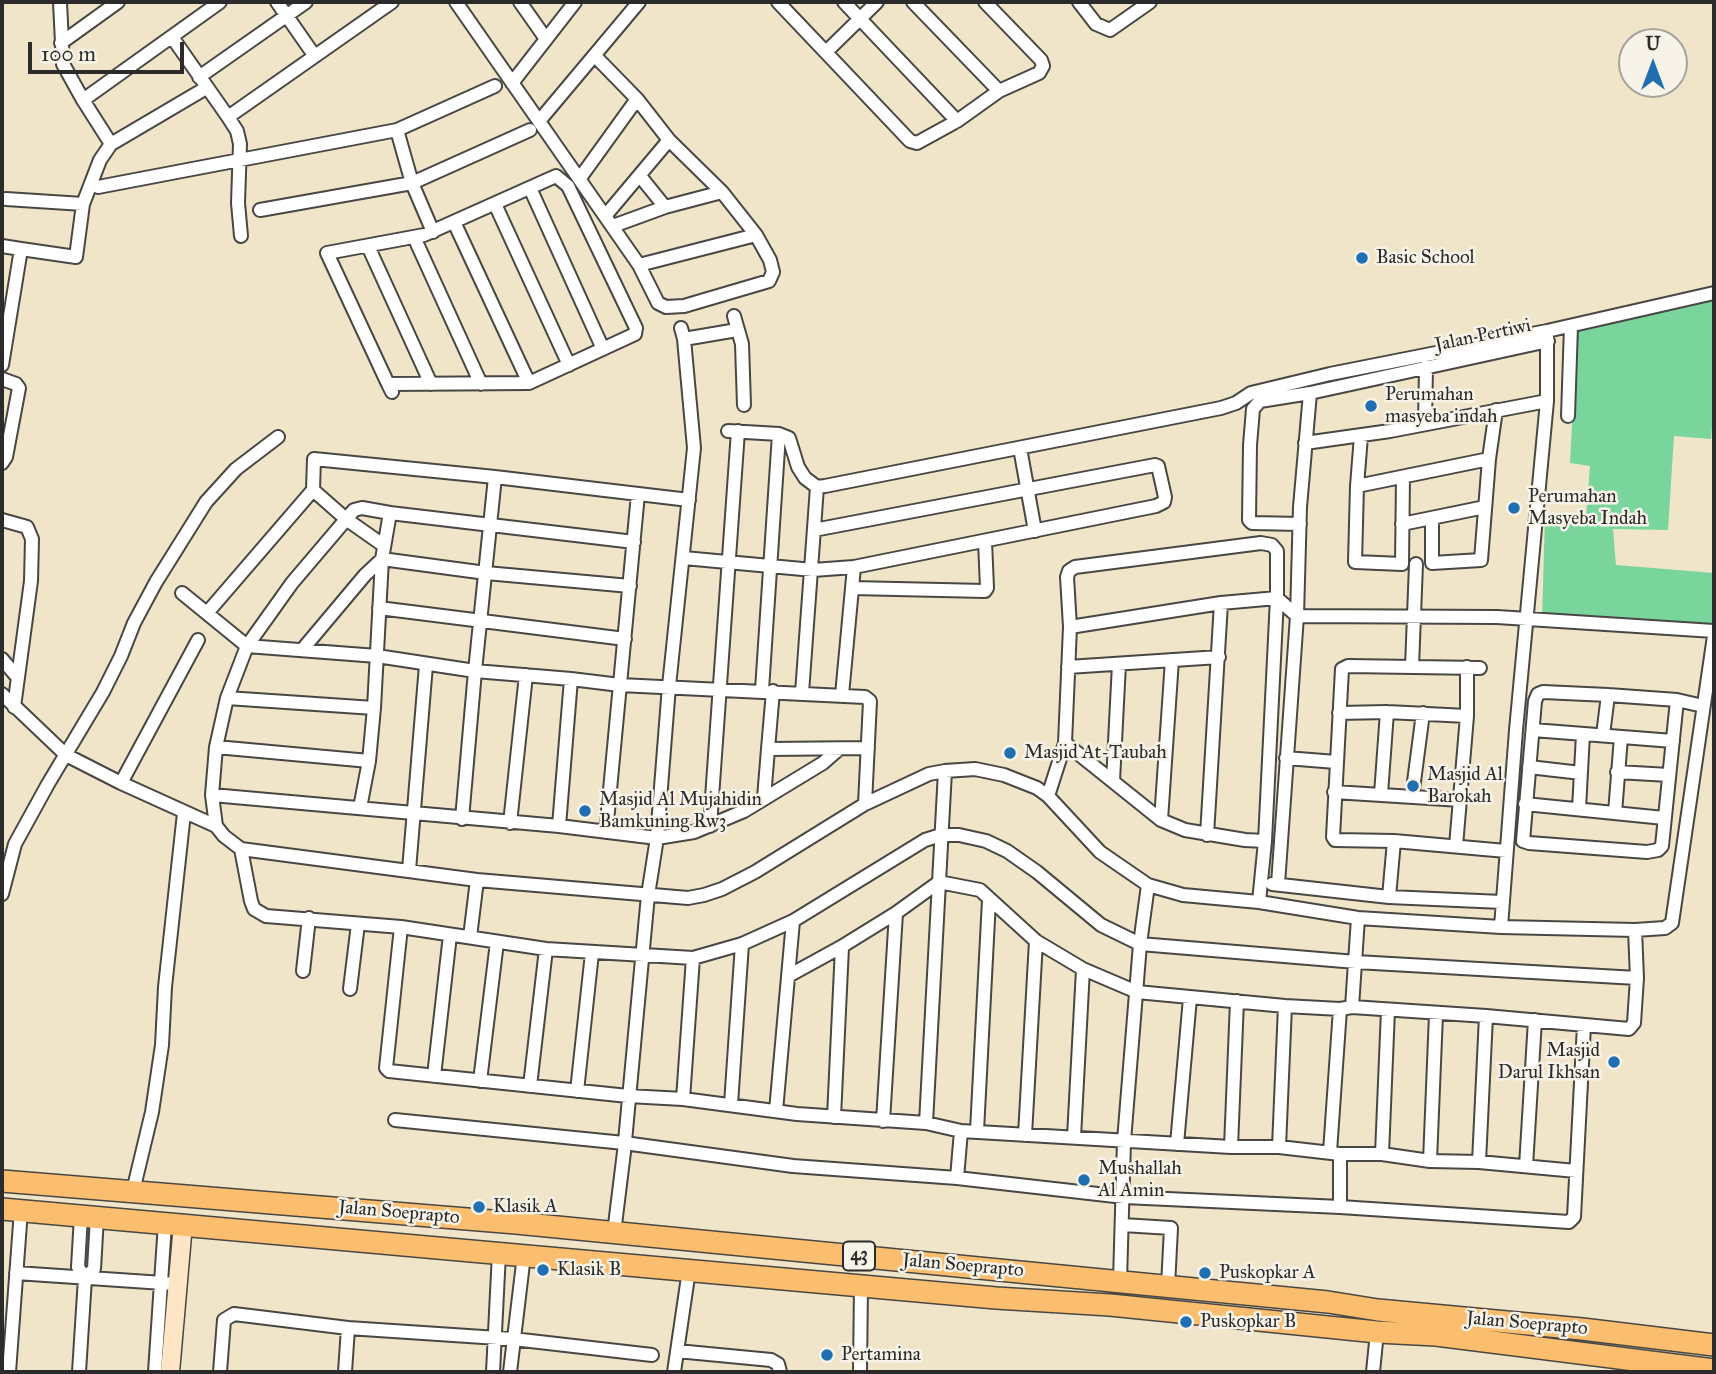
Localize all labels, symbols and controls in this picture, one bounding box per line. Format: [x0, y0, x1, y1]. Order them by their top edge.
scale bar [32, 28, 187, 72]
north arrow [1618, 28, 1688, 98]
text: U [1645, 32, 1661, 55]
text: 100 m [41, 41, 96, 67]
place label: Basic School [1376, 247, 1475, 269]
marker: Basic School [1354, 250, 1370, 266]
street label: Jalan Pertiwi [1433, 315, 1533, 357]
place label: Perumahan masyeba indah [1385, 384, 1497, 428]
marker: Perumahan masyeba indah [1363, 398, 1379, 414]
place label: Perumahan Masyeba Indah [1528, 486, 1647, 530]
marker: Perumahan Masyeba Indah [1506, 500, 1522, 516]
place label: Masjid At-Taubah [1024, 742, 1167, 764]
marker: Masjid At-Taubah [1002, 745, 1018, 761]
place label: Masjid Al Barokah [1427, 764, 1503, 808]
marker: Masjid Al Barokah [1405, 778, 1421, 794]
place label: Masjid Al Mujahidin Bamkuning Rw3 [599, 789, 762, 833]
marker: Masjid Al Mujahidin Bamkuning Rw3 [577, 803, 593, 819]
place label: Masjid Darul Ikhsan [1498, 1040, 1600, 1084]
marker: Masjid Darul Ikhsan [1606, 1054, 1622, 1070]
place label: Mushallah Al Amin [1098, 1158, 1182, 1202]
marker: Mushallah Al Amin [1076, 1172, 1092, 1188]
street label: Jalan Soeprapto [337, 1196, 461, 1230]
place label: Klasik A [493, 1196, 558, 1218]
marker: Klasik A [471, 1199, 487, 1215]
road number: 43 [843, 1241, 875, 1270]
street label: Jalan Soeprapto [901, 1249, 1025, 1283]
place label: Klasik B [557, 1259, 621, 1281]
marker: Klasik B [535, 1262, 551, 1278]
place label: Puskopkar A [1219, 1262, 1315, 1284]
marker: Puskopkar A [1197, 1265, 1213, 1281]
street label: Jalan Soeprapto [1465, 1307, 1589, 1341]
place label: Puskopkar B [1200, 1311, 1296, 1333]
marker: Puskopkar B [1178, 1314, 1194, 1330]
place label: Pertamina [841, 1344, 921, 1366]
marker: Pertamina [819, 1347, 835, 1363]

